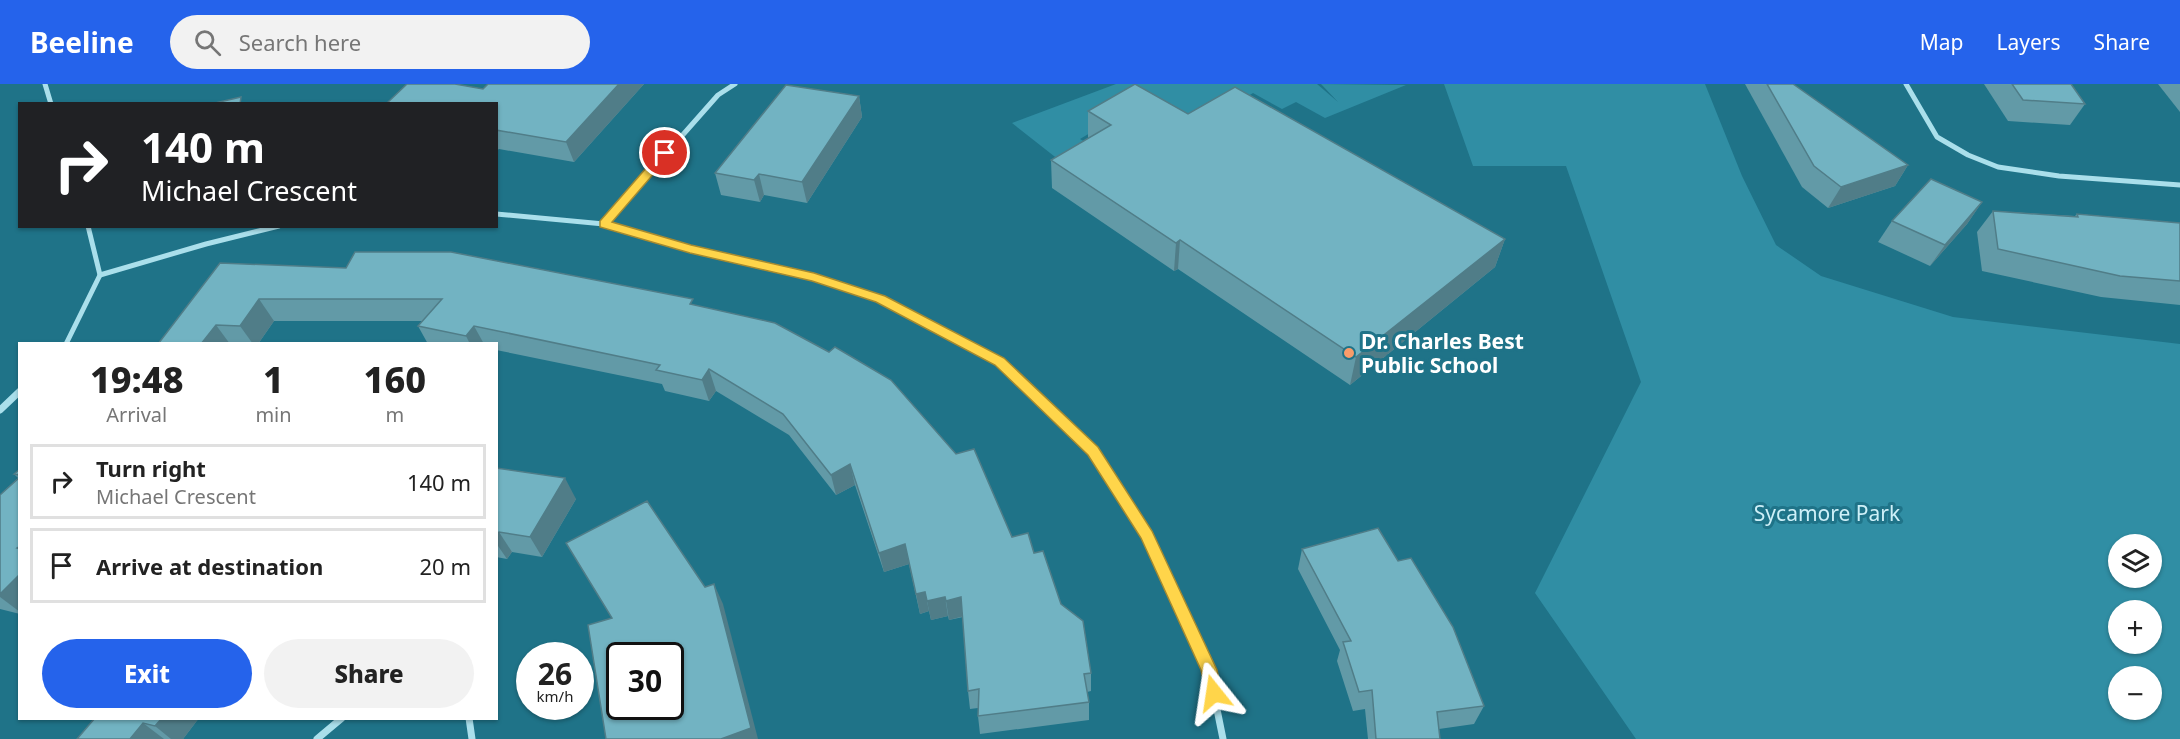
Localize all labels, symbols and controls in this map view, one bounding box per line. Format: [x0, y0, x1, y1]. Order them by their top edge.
search box [170, 15, 590, 69]
text: Beeline [30, 23, 134, 61]
icon: search [191, 26, 224, 59]
text: Search here [239, 27, 361, 57]
text: Map [1920, 28, 1964, 56]
text: Layers [1997, 28, 2061, 56]
text: Share [2094, 28, 2150, 56]
text: 140 m [141, 118, 265, 175]
icon: right [42, 126, 120, 204]
pin [639, 127, 690, 178]
icon: arrive [648, 136, 681, 169]
text: Michael Crescent [141, 172, 357, 209]
place label: Dr. Charles Best Public School [1361, 327, 1524, 379]
marker: Dr. Charles Best Public School [1342, 346, 1356, 360]
text: 19:48 [90, 355, 183, 404]
text: 1 [263, 355, 284, 404]
text: 160 [364, 355, 426, 404]
text: Arrival [106, 401, 167, 428]
text: min [255, 401, 292, 428]
text: m [385, 401, 404, 428]
text: Turn right [96, 453, 206, 483]
icon: right [45, 465, 78, 498]
text: 140 m [407, 467, 471, 497]
text: Michael Crescent [96, 483, 256, 510]
park label: Sycamore Park [1754, 499, 1901, 527]
map controls [2108, 534, 2162, 720]
button: layers [2108, 534, 2162, 588]
icon: arrive [45, 549, 78, 582]
text: Arrive at destination [96, 551, 323, 581]
text: 20 m [420, 551, 471, 581]
button: + [2108, 600, 2162, 654]
button: Exit [42, 639, 252, 708]
button: Share [264, 639, 474, 708]
speed limit sign: 30 [606, 642, 684, 720]
text: 26 [538, 653, 572, 694]
position arrow [1182, 661, 1246, 725]
button: − [2108, 666, 2162, 720]
text: km/h [537, 686, 573, 706]

